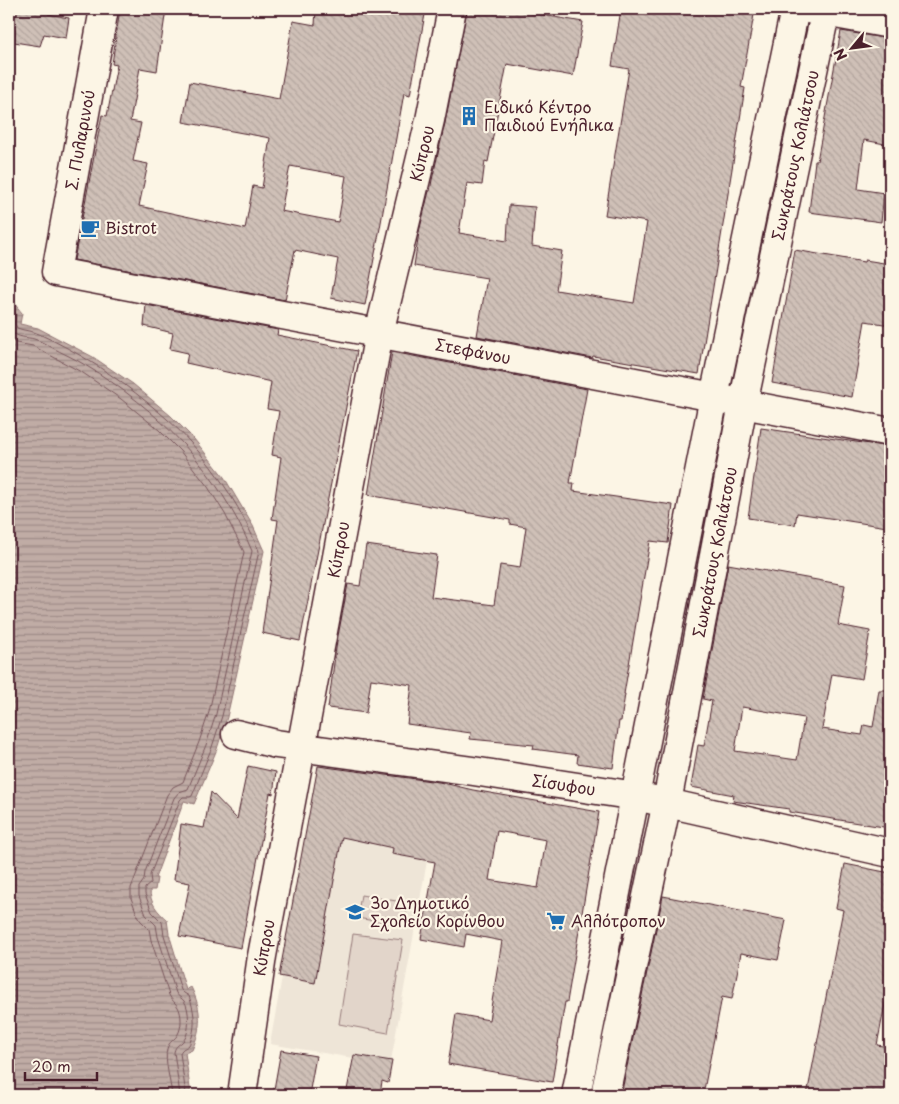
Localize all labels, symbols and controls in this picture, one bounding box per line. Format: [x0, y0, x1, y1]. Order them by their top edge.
north arrow [826, 22, 876, 72]
text: N [828, 45, 852, 64]
street label: Σωκράτους Κολιάτσου [765, 68, 824, 242]
street label: Σ. Πυλαρινού [58, 88, 100, 192]
place label: Ειδικό Κέντρο Παιδιού Ενήλικα [484, 94, 614, 136]
building icon: Ειδικό Κέντρο Παιδιού Ενήλικα [458, 105, 480, 127]
street label: Κύπρου [403, 123, 439, 184]
place label: Bistrot [105, 215, 157, 239]
cafe icon: Bistrot [79, 217, 101, 239]
street label: Στεφάνου [434, 331, 513, 369]
street label: Σωκράτους Κολιάτσου [686, 464, 742, 639]
street label: Κύπρου [320, 519, 354, 580]
street label: Σίσυφου [531, 767, 598, 801]
place label: 3ο Δημοτικό Σχολείο Κορίνθου [370, 890, 505, 932]
school or university icon: 3ο Δημοτικό Σχολείο Κορίνθου [344, 901, 366, 923]
place label: Αλλότροπον [571, 908, 666, 932]
supermarket icon: Αλλότροπον [545, 910, 567, 932]
street label: Κύπρου [246, 917, 280, 977]
scale bar [25, 1049, 98, 1081]
text: 20 m [32, 1054, 71, 1077]

